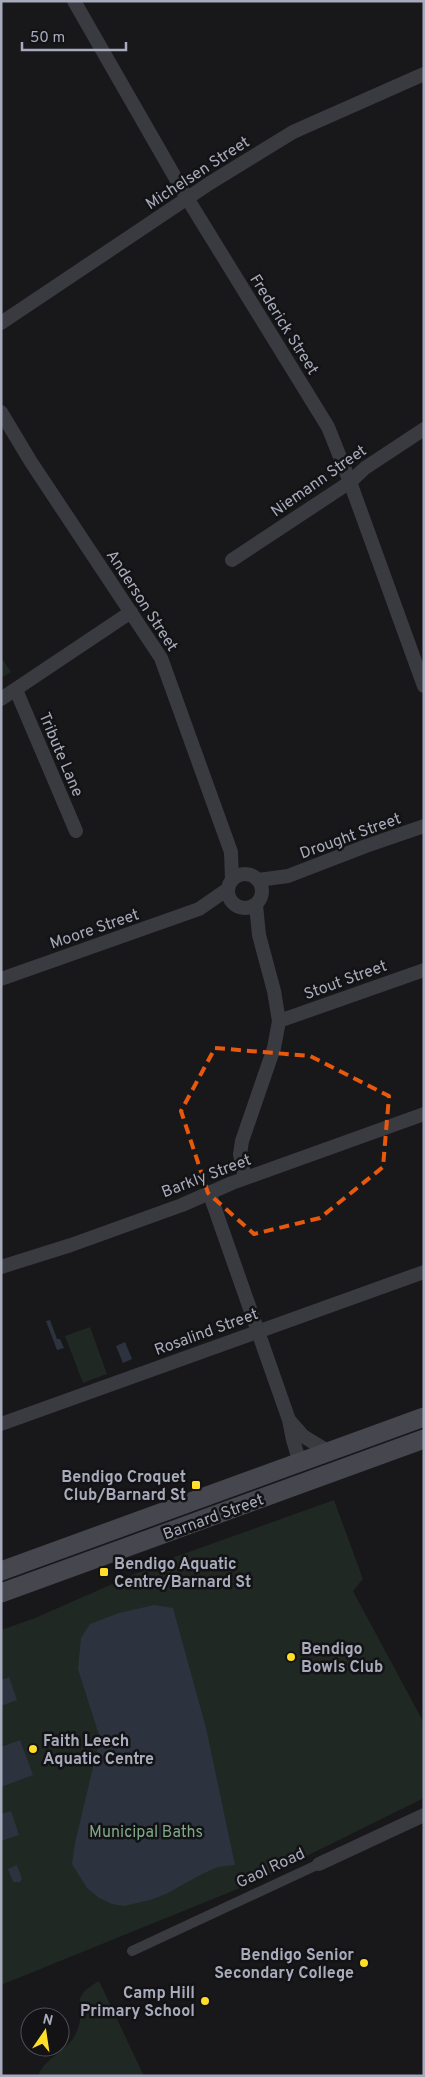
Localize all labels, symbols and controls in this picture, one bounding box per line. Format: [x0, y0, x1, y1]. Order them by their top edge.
scale bar [22, 20, 126, 52]
text: 50 m [30, 29, 65, 48]
street label: Michelsen Street [142, 133, 254, 215]
street label: Frederick Street [244, 271, 322, 379]
street label: Niemann Street [267, 441, 371, 522]
street label: Anderson Street [101, 547, 182, 656]
street label: Tribute Lane [33, 710, 87, 800]
street label: Drought Street [297, 809, 404, 864]
street label: Moore Street [47, 905, 142, 955]
street label: Stout Street [301, 957, 390, 1005]
street label: Barkly Street [159, 1151, 254, 1203]
street label: Rosalind Street [152, 1305, 261, 1361]
place label: Bendigo Croquet Club/Barnard St [61, 1468, 186, 1506]
marker: Bendigo Croquet Club/Barnard St [190, 1479, 202, 1491]
street label: Barnard Street [161, 1490, 267, 1545]
place label: Bendigo Aquatic Centre/Barnard St [114, 1555, 251, 1593]
marker: Bendigo Aquatic Centre/Barnard St [98, 1566, 110, 1578]
place label: Bendigo Bowls Club [301, 1640, 383, 1678]
marker: Bendigo Bowls Club [285, 1651, 297, 1663]
place label: Faith Leech Aquatic Centre [43, 1732, 154, 1770]
marker: Faith Leech Aquatic Centre [27, 1743, 39, 1755]
park label: Municipal Baths [89, 1823, 203, 1843]
street label: Gaol Road [233, 1844, 308, 1893]
place label: Bendigo Senior Secondary College [214, 1946, 354, 1984]
marker: Bendigo Senior Secondary College [358, 1957, 370, 1969]
place label: Camp Hill Primary School [80, 1984, 195, 2022]
marker: Camp Hill Primary School [199, 1995, 211, 2007]
north arrow [20, 2007, 70, 2057]
text: N [41, 2011, 54, 2030]

